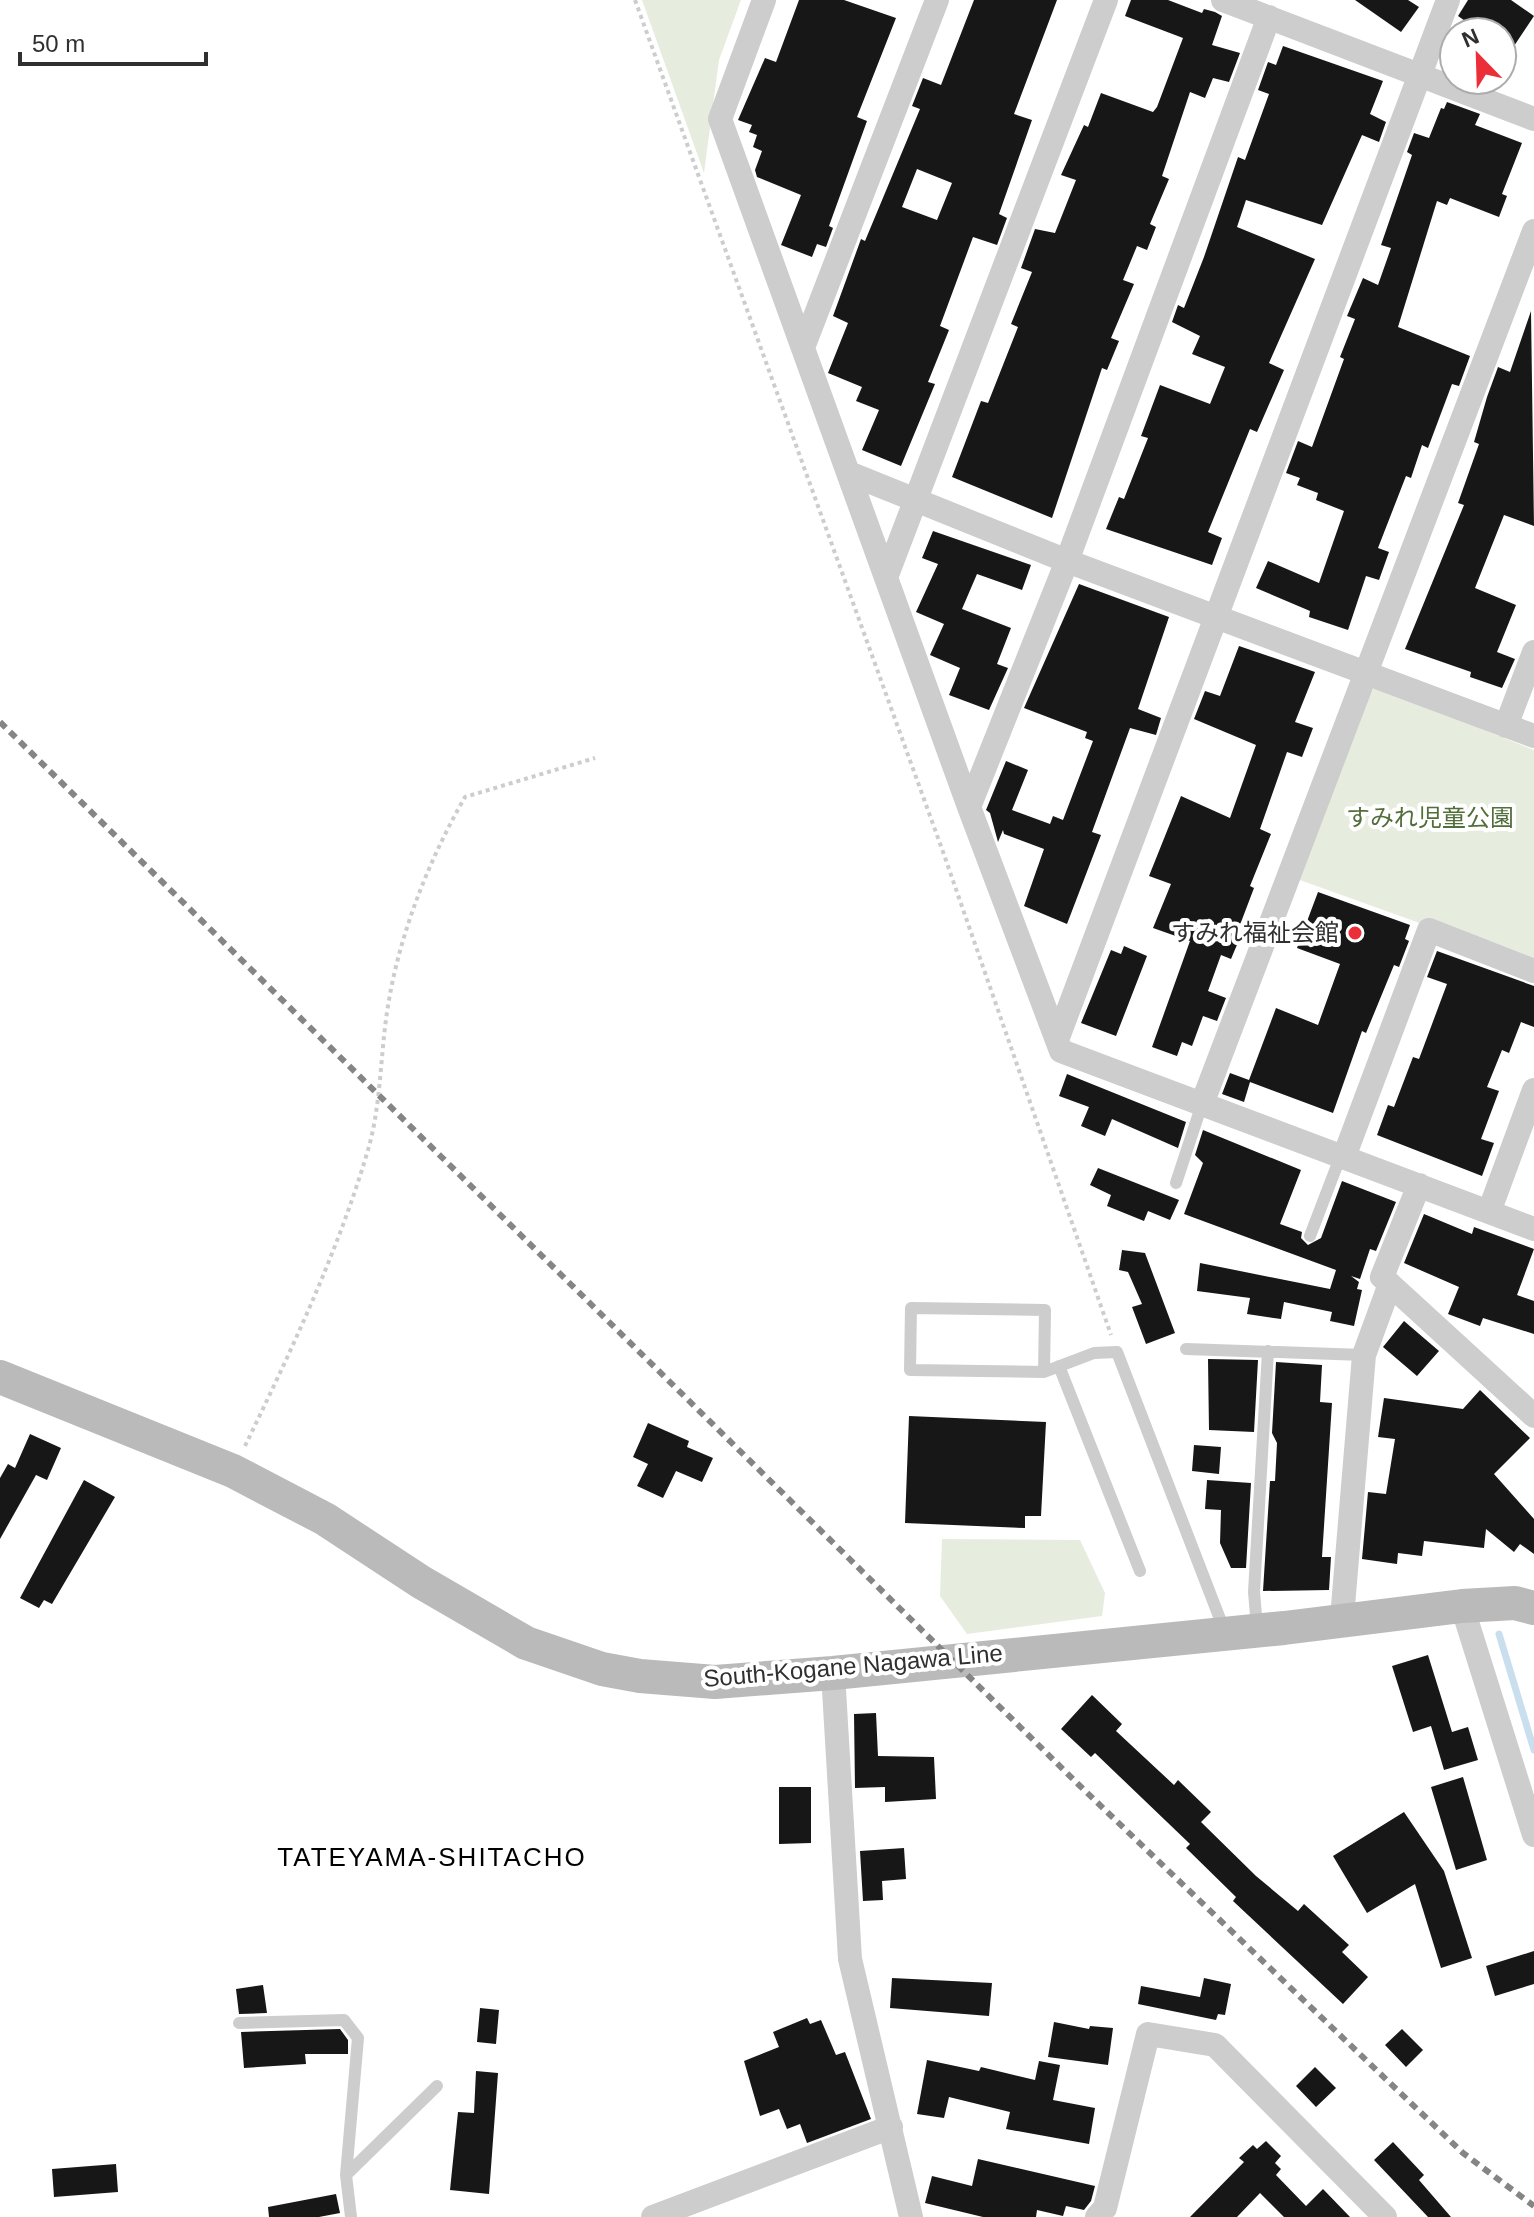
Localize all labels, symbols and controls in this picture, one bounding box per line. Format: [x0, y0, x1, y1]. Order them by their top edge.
scale bar [20, 16, 206, 66]
north arrow [1438, 16, 1518, 96]
text: N [1458, 23, 1483, 53]
text: 50 m [32, 30, 85, 57]
park label: すみれ児童公園 [1346, 804, 1514, 831]
place label: すみれ福祉会館 [1171, 919, 1339, 946]
marker: すみれ福祉会館 [1346, 924, 1364, 942]
street label: South-Kogane Nagawa Line [702, 1639, 1004, 1692]
district label: TATEYAMA-SHITACHO [277, 1842, 587, 1872]

